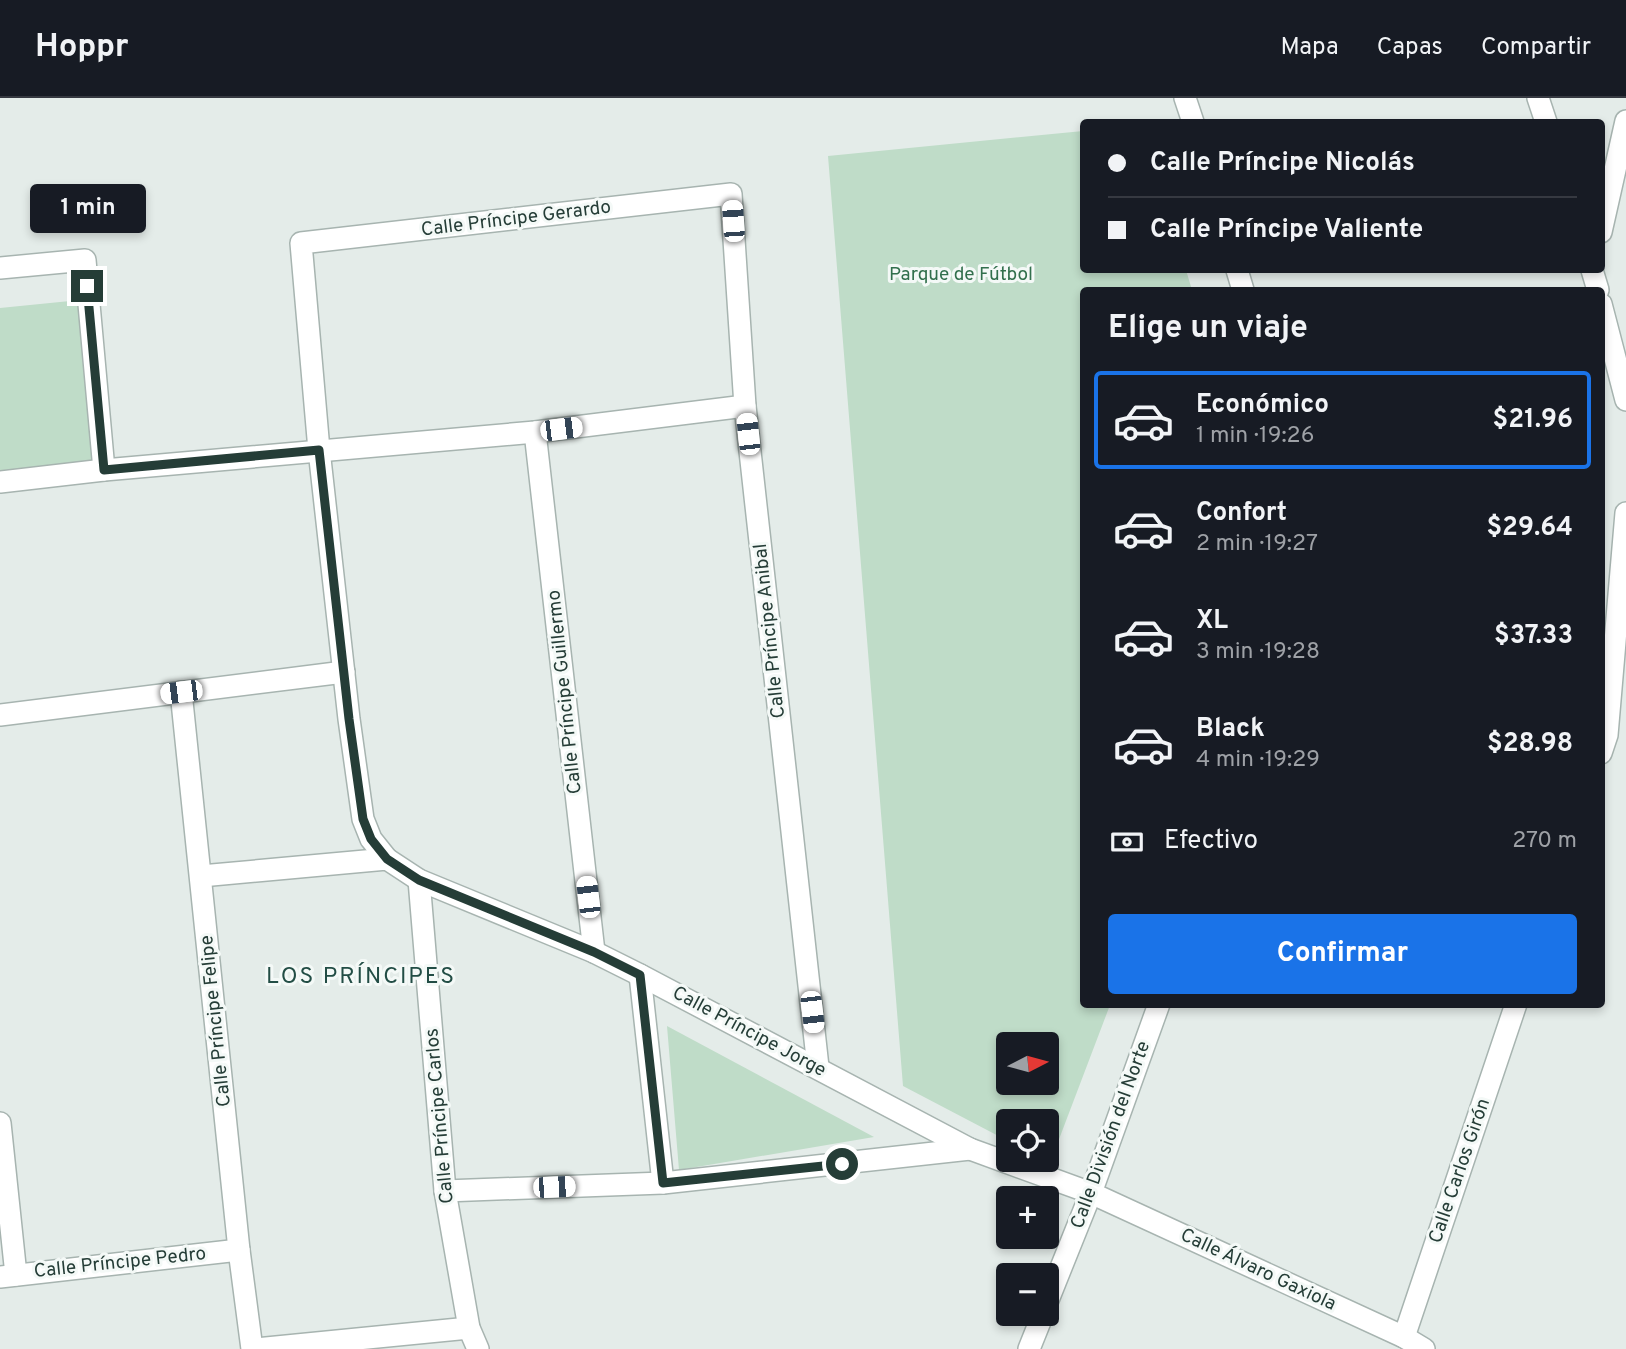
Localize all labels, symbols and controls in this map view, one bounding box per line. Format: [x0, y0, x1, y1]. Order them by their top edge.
text: Hoppr [35, 27, 128, 69]
text: Mapa [1281, 33, 1339, 63]
text: Capas [1377, 33, 1443, 63]
text: Compartir [1481, 33, 1591, 63]
text: Calle Príncipe Nicolás [1150, 147, 1415, 180]
callout: 1 min [29, 184, 145, 234]
text: 1 min [60, 194, 116, 223]
street label: Calle Príncipe Gerardo [420, 195, 612, 243]
car [722, 199, 745, 243]
text: Calle Príncipe Valiente [1150, 214, 1423, 247]
park label: Parque de Fútbol [889, 263, 1033, 287]
route end [71, 270, 103, 302]
text: Elige un viaje [1108, 309, 1308, 349]
icon: car [1112, 389, 1175, 452]
text: Económico [1196, 389, 1329, 422]
text: $21.96 [1493, 404, 1573, 437]
car [736, 412, 761, 456]
car [539, 416, 584, 442]
text: 1 min · 19:26 [1196, 422, 1314, 451]
icon: car [1112, 497, 1175, 560]
text: Confort [1196, 497, 1287, 530]
text: $29.64 [1486, 512, 1573, 545]
text: 2 min · 19:27 [1196, 530, 1318, 559]
street label: Calle Príncipe Anibal [749, 542, 791, 720]
street label: Calle Príncipe Guillermo [542, 589, 588, 795]
icon: car [1112, 605, 1175, 668]
text: XL [1196, 605, 1228, 638]
text: $37.33 [1494, 620, 1573, 653]
text: 3 min · 19:28 [1196, 638, 1320, 667]
car [159, 679, 204, 705]
icon: car [1112, 713, 1175, 776]
text: Black [1196, 713, 1265, 746]
text: $28.98 [1487, 728, 1573, 761]
text: 4 min · 19:29 [1196, 746, 1320, 775]
icon: cash [1108, 823, 1146, 861]
text: Efectivo [1164, 825, 1258, 858]
text: 270 m [1512, 827, 1577, 856]
car [576, 875, 601, 919]
button: Confirmar [1108, 914, 1577, 994]
street label: Calle Príncipe Felipe [195, 934, 237, 1108]
district label: LOS PRÍNCIPES [266, 962, 456, 992]
street label: Calle Príncipe Jorge [668, 981, 830, 1083]
car [800, 990, 825, 1034]
street label: Calle Príncipe Carlos [420, 1027, 460, 1205]
north arrow [996, 1032, 1059, 1096]
map controls [996, 1032, 1059, 1326]
street label: Calle División del Norte [1066, 1038, 1156, 1232]
street label: Calle Carlos Girón [1424, 1095, 1496, 1247]
button: locate [996, 1109, 1059, 1172]
route start [826, 1148, 858, 1180]
car [533, 1176, 576, 1198]
button: + [996, 1186, 1059, 1249]
street label: Calle Álvaro Gaxiola [1176, 1222, 1340, 1317]
street label: Calle Príncipe Pedro [33, 1242, 207, 1284]
button: − [996, 1263, 1059, 1326]

